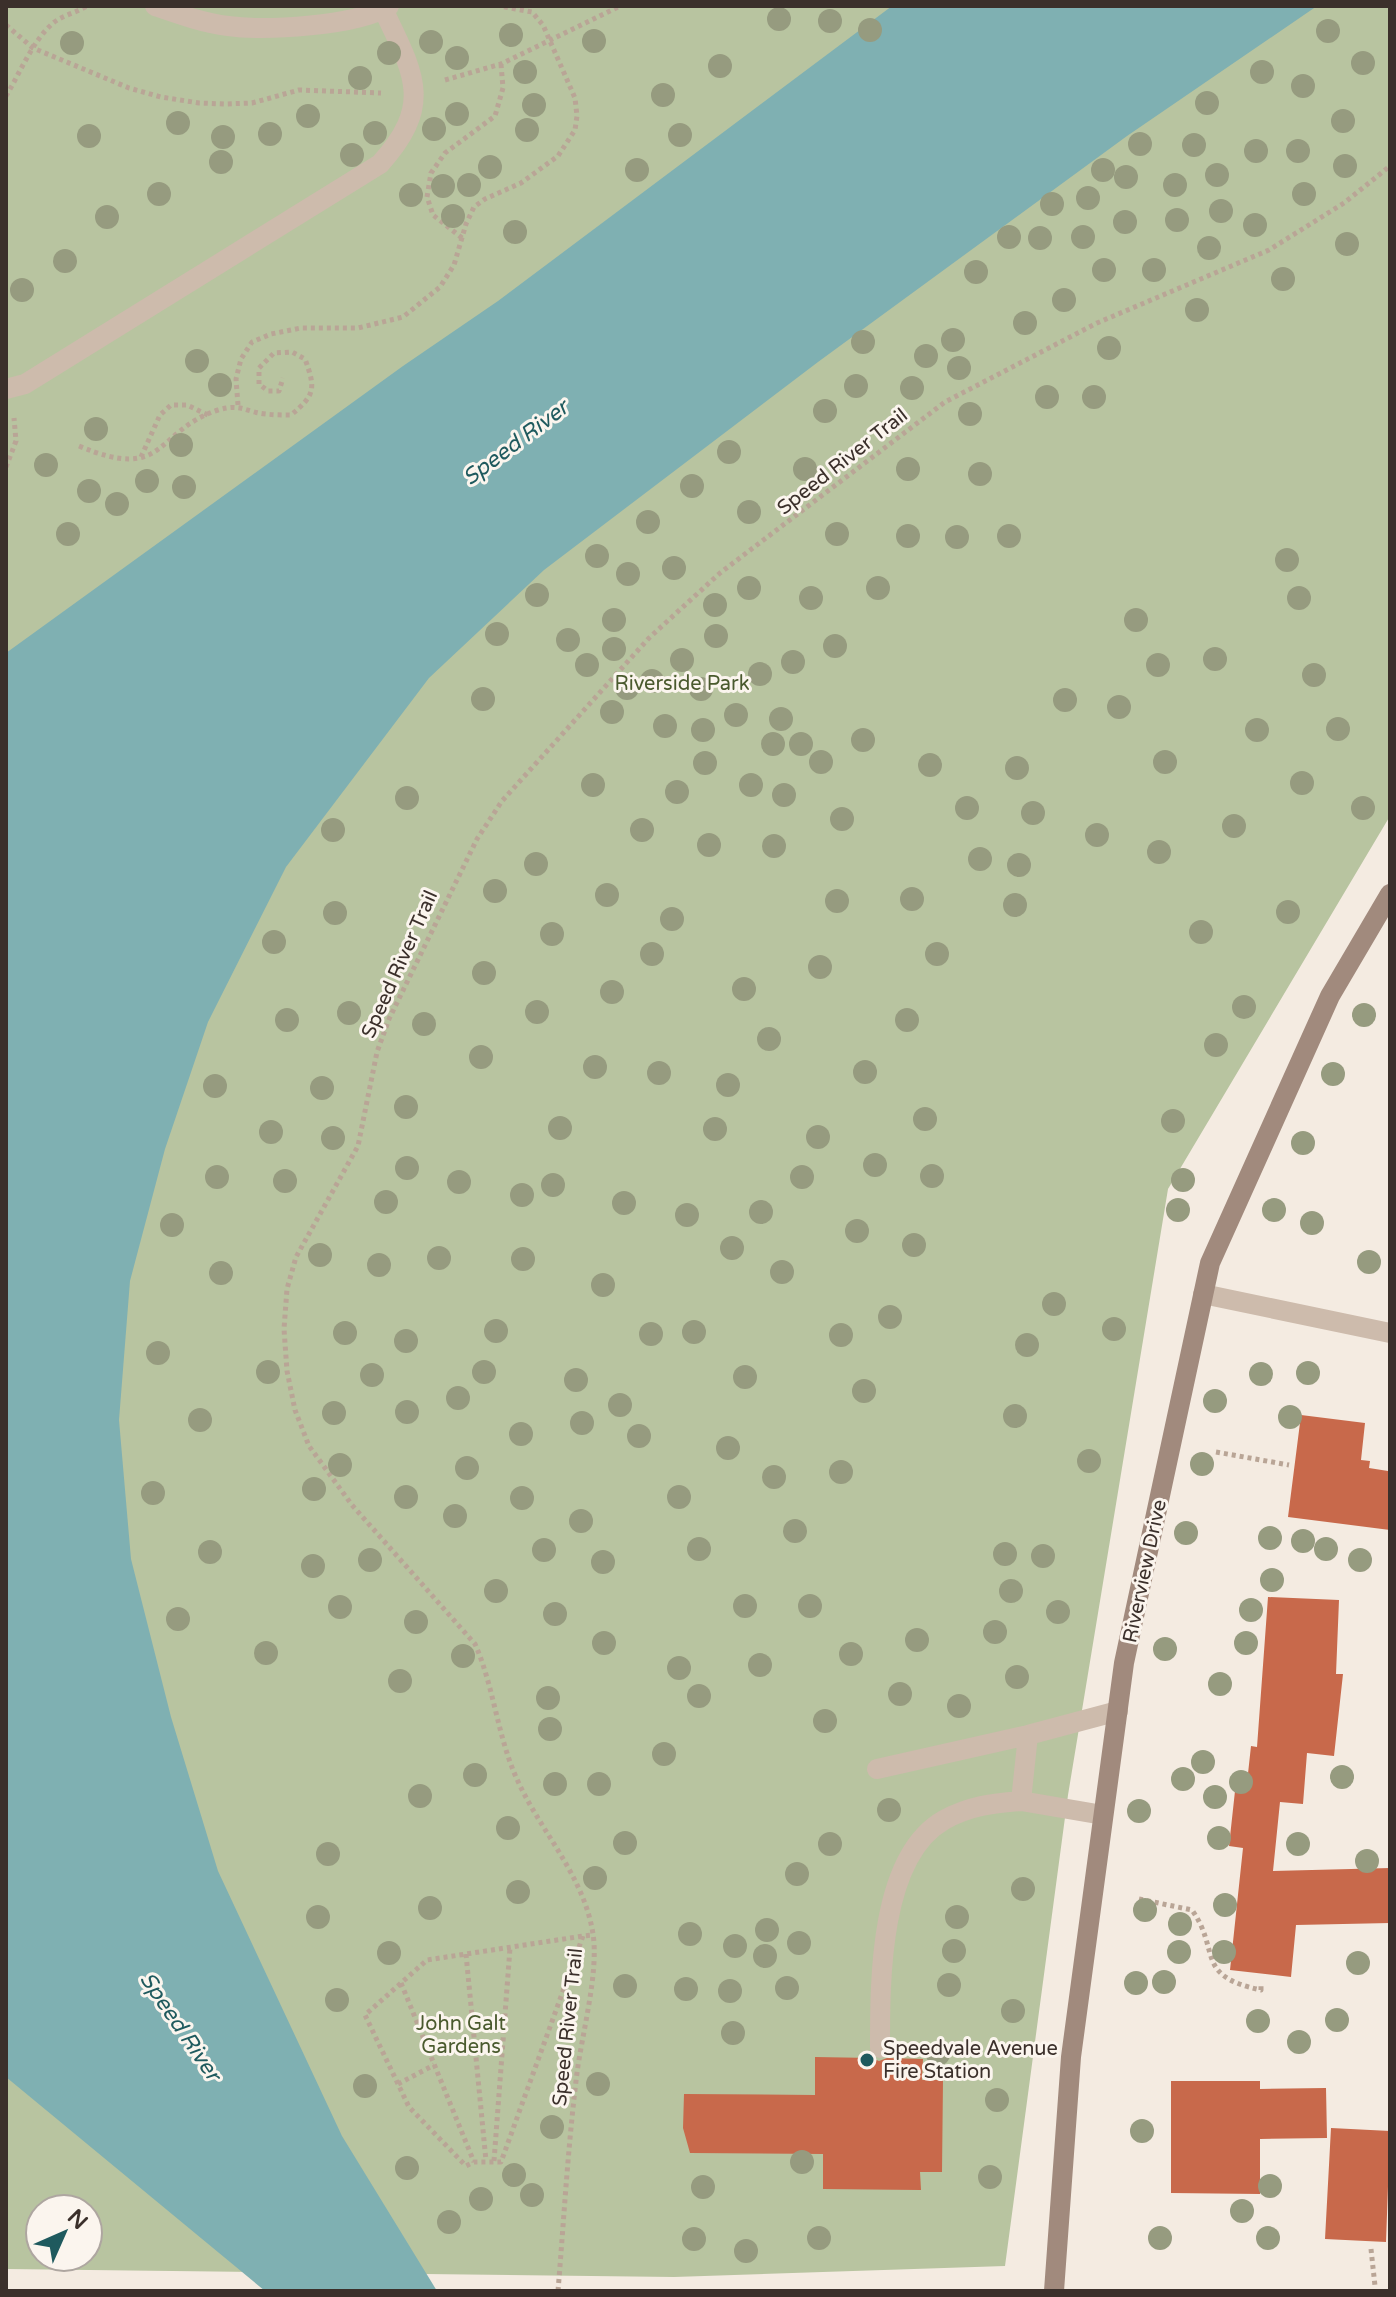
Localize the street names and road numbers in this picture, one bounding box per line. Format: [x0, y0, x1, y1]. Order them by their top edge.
street label: Speed River Trail [773, 403, 913, 520]
street label: Speed River Trail [357, 887, 443, 1042]
street label: Riverview Drive [1118, 1497, 1172, 1645]
street label: Speed River Trail [548, 1947, 588, 2107]

